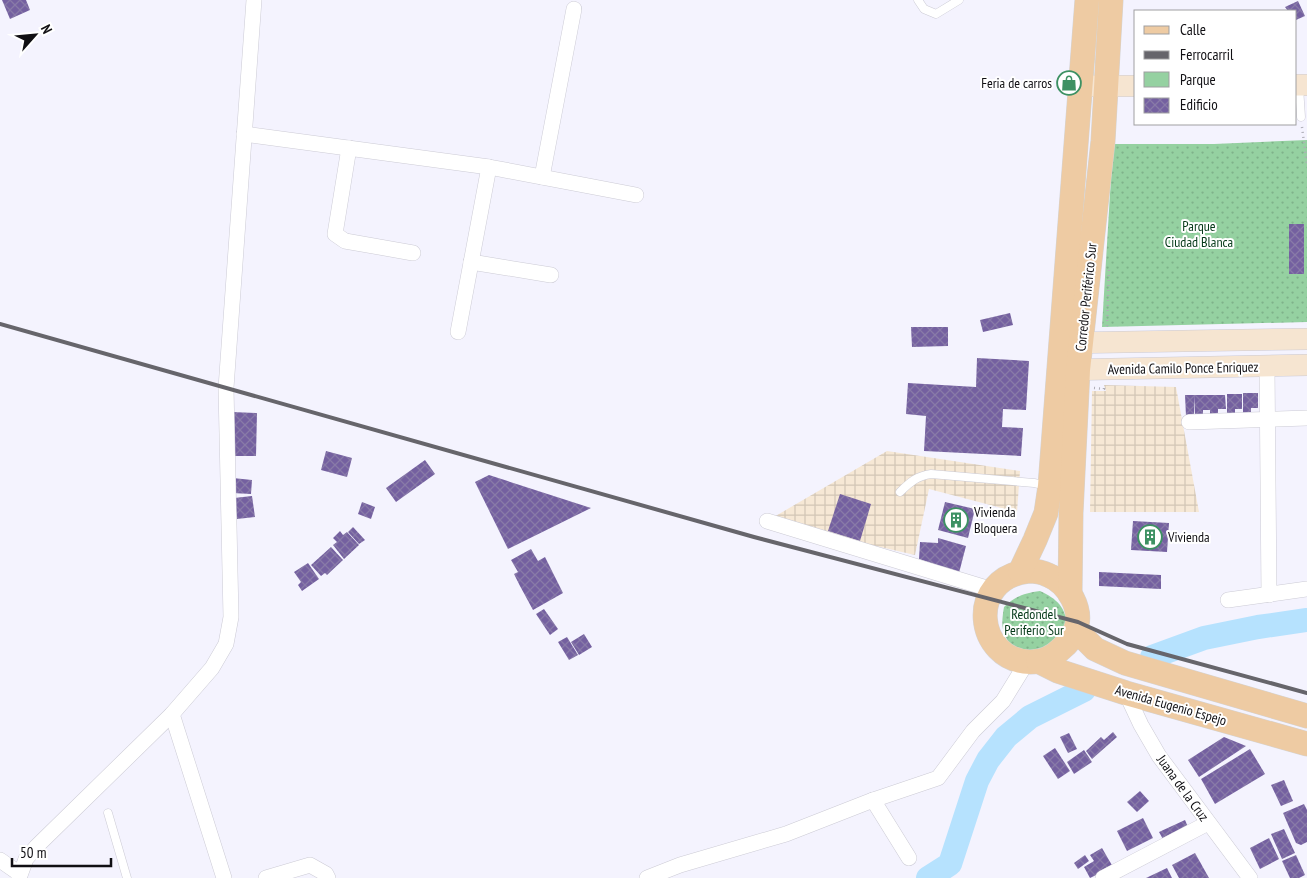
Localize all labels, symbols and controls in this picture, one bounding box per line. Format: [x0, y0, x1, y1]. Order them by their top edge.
north arrow [10, 10, 60, 60]
legend [1134, 10, 1297, 125]
text: Calle [1180, 20, 1206, 39]
text: N [37, 22, 56, 37]
text: Ferrocarril [1180, 45, 1234, 64]
shop icon: Feria de carros [1056, 70, 1082, 96]
text: Parque [1180, 70, 1216, 89]
place label: Feria de carros [981, 74, 1052, 92]
text: Edificio [1180, 95, 1218, 114]
park label: Parque Ciudad Blanca [1165, 217, 1233, 251]
street label: Corredor Periférico Sur [1071, 242, 1101, 352]
street label: Avenida Camilo Ponce Enriquez [1107, 358, 1259, 378]
place label: Vivienda Bloquera [973, 503, 1017, 537]
building icon: Vivienda Bloquera [943, 507, 969, 533]
building icon: Vivienda [1137, 524, 1163, 550]
place label: Vivienda [1167, 528, 1210, 546]
park label: Redondel Periferio Sur [1004, 605, 1064, 639]
street label: Avenida Eugenio Espejo [1113, 680, 1229, 730]
street label: Juana de la Cruz [1152, 751, 1213, 825]
scale bar [12, 836, 111, 868]
text: 50 m [20, 843, 46, 862]

